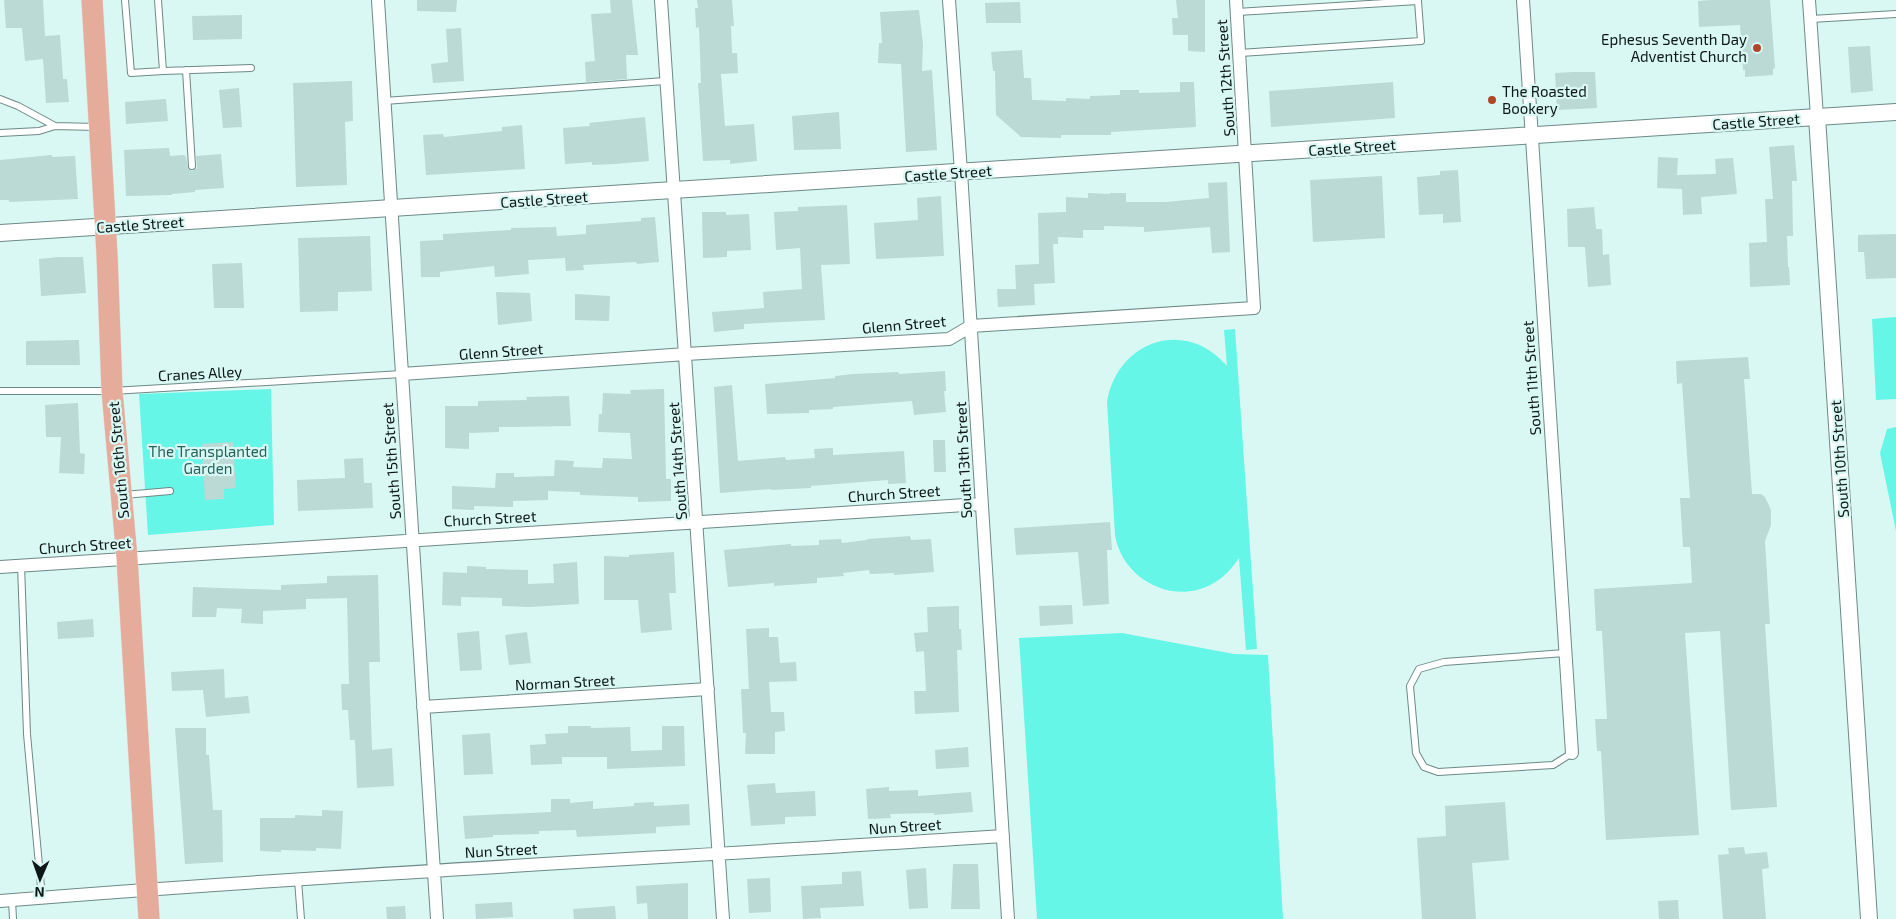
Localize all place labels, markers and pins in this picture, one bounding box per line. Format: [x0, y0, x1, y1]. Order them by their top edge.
place label: Ephesus Seventh Day Adventist Church [1601, 30, 1747, 65]
marker: Ephesus Seventh Day Adventist Church [1751, 42, 1763, 54]
place label: The Roasted Bookery [1502, 82, 1587, 117]
marker: The Roasted Bookery [1486, 94, 1498, 106]

